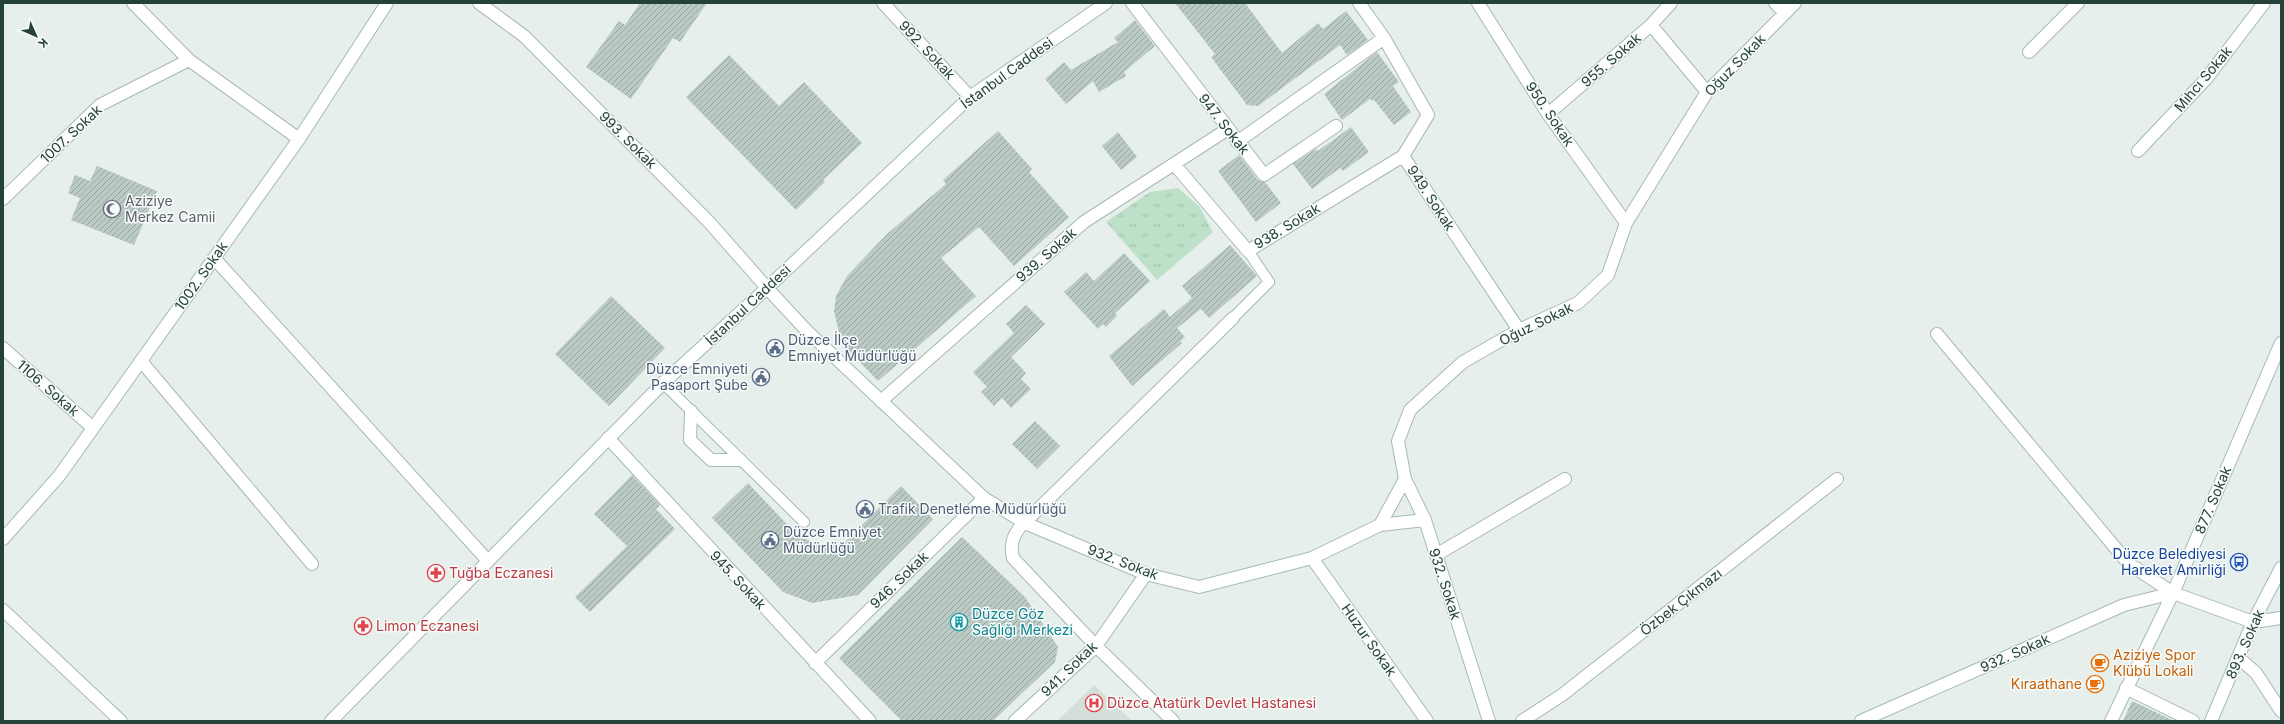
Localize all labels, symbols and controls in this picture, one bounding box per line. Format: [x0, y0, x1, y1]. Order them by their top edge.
north arrow [16, 16, 56, 56]
street label: 992. Sokak [896, 17, 959, 83]
street label: 955. Sokak [1577, 29, 1644, 90]
street label: Oğuz Sokak [1701, 30, 1769, 99]
street label: İstanbul Caddesi [957, 33, 1056, 112]
text: K [35, 35, 51, 51]
street label: Mıhcı Sokak [2170, 42, 2235, 115]
street label: 950. Sokak [1523, 78, 1578, 150]
street label: 947. Sokak [1195, 90, 1254, 158]
street label: 1007. Sokak [36, 101, 105, 166]
street label: 993. Sokak [596, 107, 661, 172]
street label: 949. Sokak [1404, 162, 1459, 234]
place label: Aziziye Merkez Camii [125, 192, 215, 225]
mosque icon: Aziziye Merkez Camii [102, 199, 122, 219]
street label: 938. Sokak [1251, 199, 1323, 252]
street label: 939. Sokak [1012, 224, 1079, 285]
street label: 1002. Sokak [171, 238, 231, 314]
street label: İstanbul Caddesi [702, 261, 794, 348]
street label: Oğuz Sokak [1496, 298, 1576, 349]
place label: Düzce İlçe Emniyet Müdürlüğü [788, 331, 916, 364]
public building icon: Düzce İlçe Emniyet Müdürlüğü [765, 338, 785, 358]
street label: 1106. Sokak [14, 356, 83, 420]
place label: Düzce Emniyeti Pasaport Şube [646, 360, 748, 393]
public building icon: Düzce Emniyeti Pasaport Şube [751, 367, 771, 387]
street label: 877. Sokak [2191, 463, 2234, 536]
public building icon: Trafik Denetleme Müdürlüğü [855, 499, 875, 519]
place label: Trafik Denetleme Müdürlüğü [878, 500, 1067, 517]
place label: Düzce Emniyet Müdürlüğü [783, 523, 882, 556]
public building icon: Düzce Emniyet Müdürlüğü [760, 530, 780, 550]
street label: 932. Sokak [1085, 540, 1161, 583]
place label: Düzce Belediyesi Hareket Amirliği [2113, 545, 2226, 578]
street label: 932. Sokak [1426, 546, 1465, 622]
street label: 945. Sokak [707, 547, 770, 613]
street label: 946. Sokak [866, 547, 932, 612]
bus stop icon: Düzce Belediyesi Hareket Amirliği [2229, 552, 2249, 572]
pharmacy icon: Tuğba Eczanesi [426, 563, 446, 583]
place label: Tuğba Eczanesi [449, 564, 553, 581]
street label: Özbek Çıkmazı [1636, 564, 1725, 639]
street label: Huzur Sokak [1338, 600, 1401, 679]
place label: Düzce Göz Sağlığı Merkezi [972, 605, 1073, 638]
street label: 893. Sokak [2222, 606, 2268, 681]
building icon: Düzce Göz Sağlığı Merkezi [949, 612, 969, 632]
pharmacy icon: Limon Eczanesi [353, 616, 373, 636]
place label: Limon Eczanesi [376, 617, 479, 634]
street label: 932. Sokak [1977, 630, 2053, 675]
street label: 941. Sokak [1037, 637, 1101, 700]
place label: Aziziye Spor Klübü Lokali [2113, 646, 2196, 679]
cafe icon: Aziziye Spor Klübü Lokali [2090, 653, 2110, 673]
cafe icon: Kıraathane [2085, 674, 2105, 694]
place label: Kıraathane [2011, 675, 2082, 692]
hospital icon: Düzce Atatürk Devlet Hastanesi [1084, 693, 1104, 713]
place label: Düzce Atatürk Devlet Hastanesi [1107, 694, 1316, 711]

